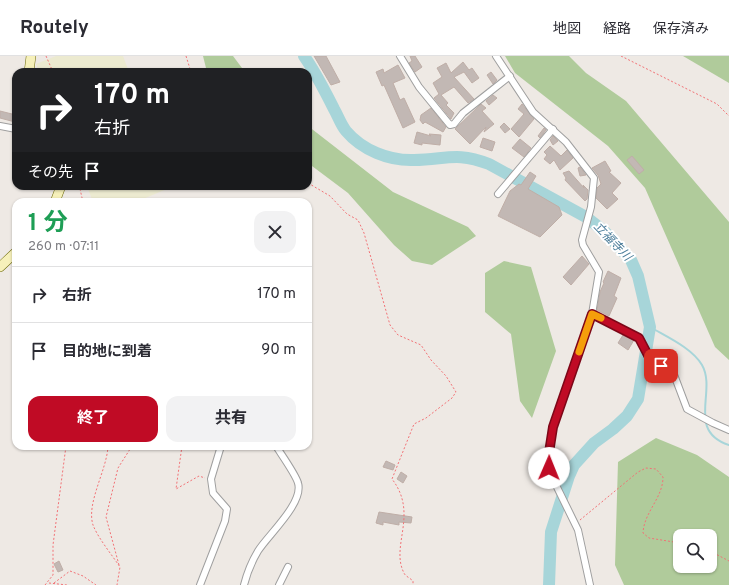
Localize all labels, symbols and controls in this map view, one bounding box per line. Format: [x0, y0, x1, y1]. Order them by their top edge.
text: Routely [20, 16, 89, 40]
text: 地図 [553, 21, 581, 38]
text: 経路 [603, 21, 631, 38]
text: 保存済み [653, 21, 709, 38]
text: 170 m [94, 78, 170, 114]
icon: right [28, 84, 80, 136]
text: 右折 [94, 118, 130, 141]
icon: arrive [81, 160, 103, 182]
text: その先 [28, 164, 73, 183]
text: 1 分 [28, 209, 68, 239]
button: close [254, 211, 296, 253]
water label: 立福寺川 [590, 219, 636, 266]
text: 260 m · 07:11 [28, 239, 99, 255]
icon: right [28, 284, 50, 306]
text: 170 m [257, 285, 296, 304]
text: 右折 [62, 287, 92, 306]
icon: arrive [28, 340, 50, 362]
text: 90 m [261, 341, 296, 360]
text: 目的地に到着 [62, 343, 152, 362]
pin [644, 349, 678, 383]
icon: arrive [650, 355, 672, 377]
button: 終了 [28, 396, 158, 442]
button: 共有 [166, 396, 296, 442]
position arrow [528, 447, 570, 489]
map controls [673, 529, 717, 573]
button: search [673, 529, 717, 573]

